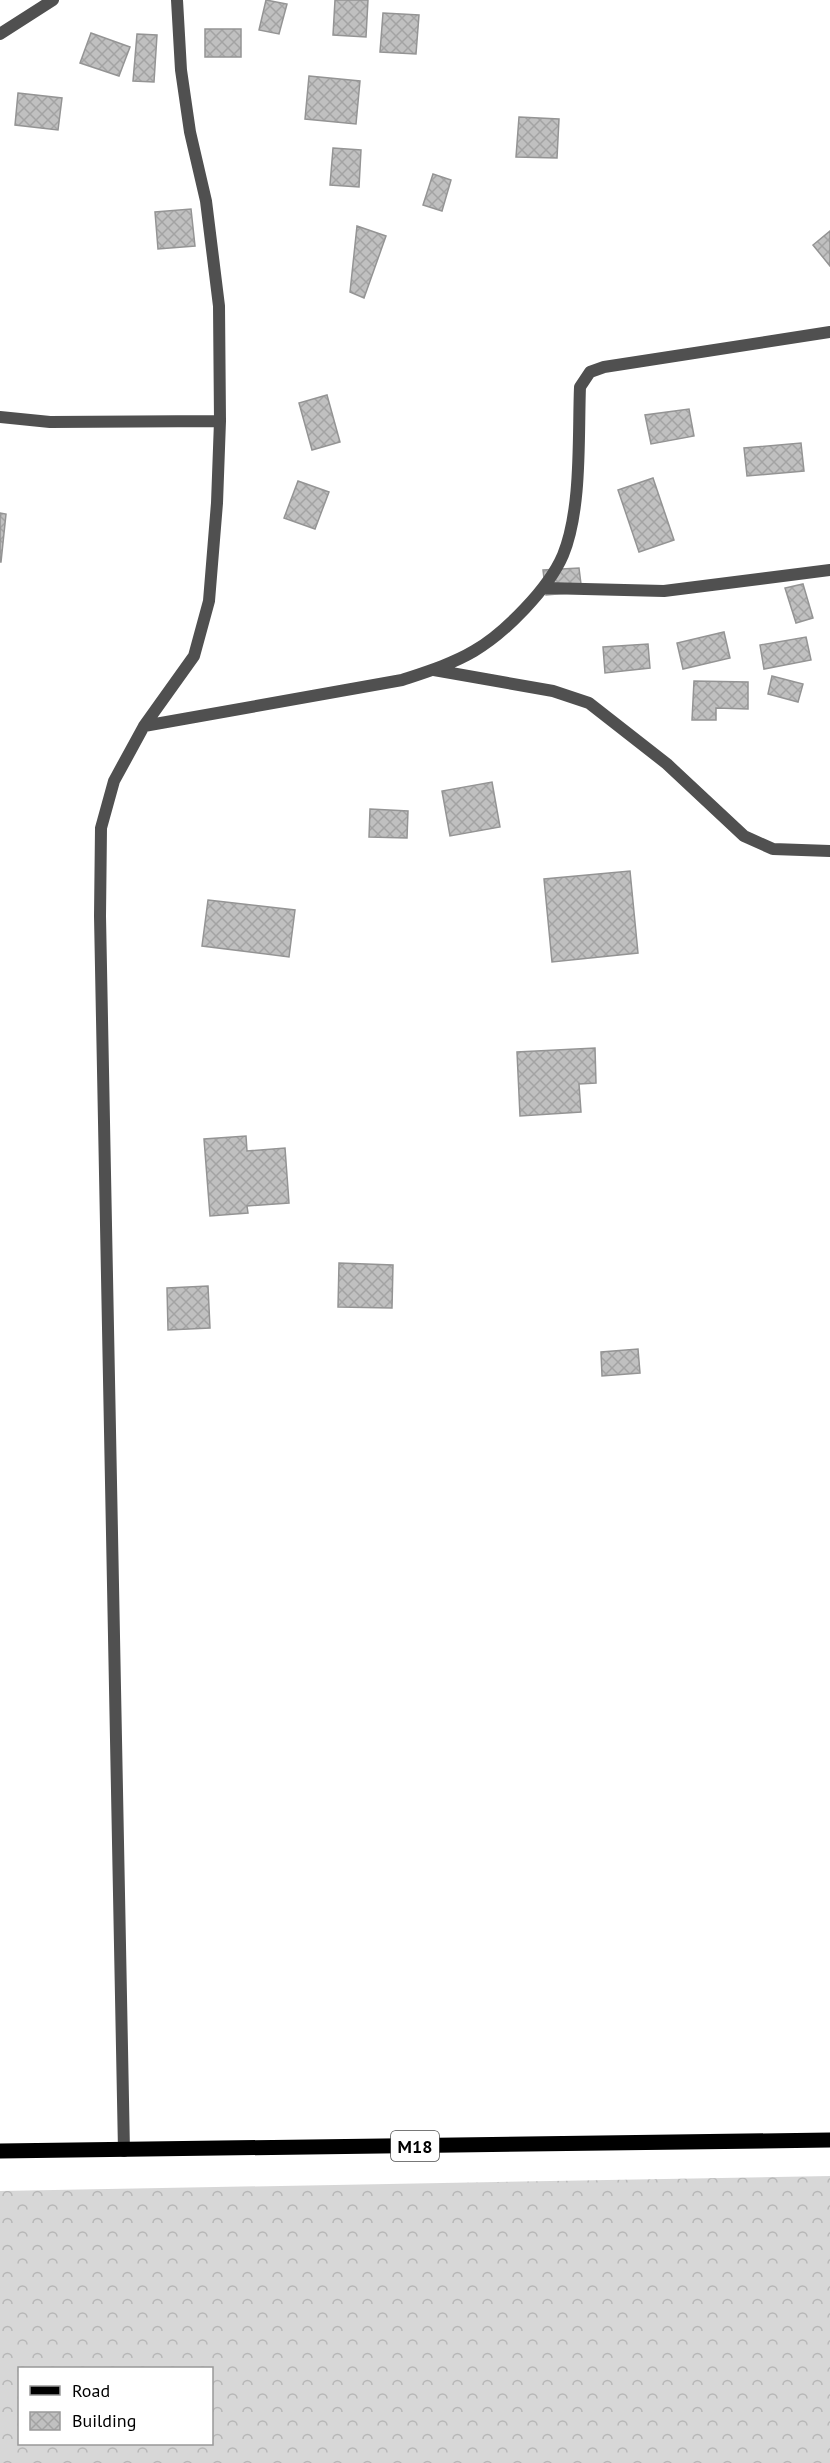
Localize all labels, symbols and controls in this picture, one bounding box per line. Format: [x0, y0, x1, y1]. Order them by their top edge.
road number: M18 [391, 2131, 439, 2161]
legend [18, 2367, 213, 2445]
text: Road [72, 2379, 110, 2402]
text: Building [72, 2409, 136, 2432]

